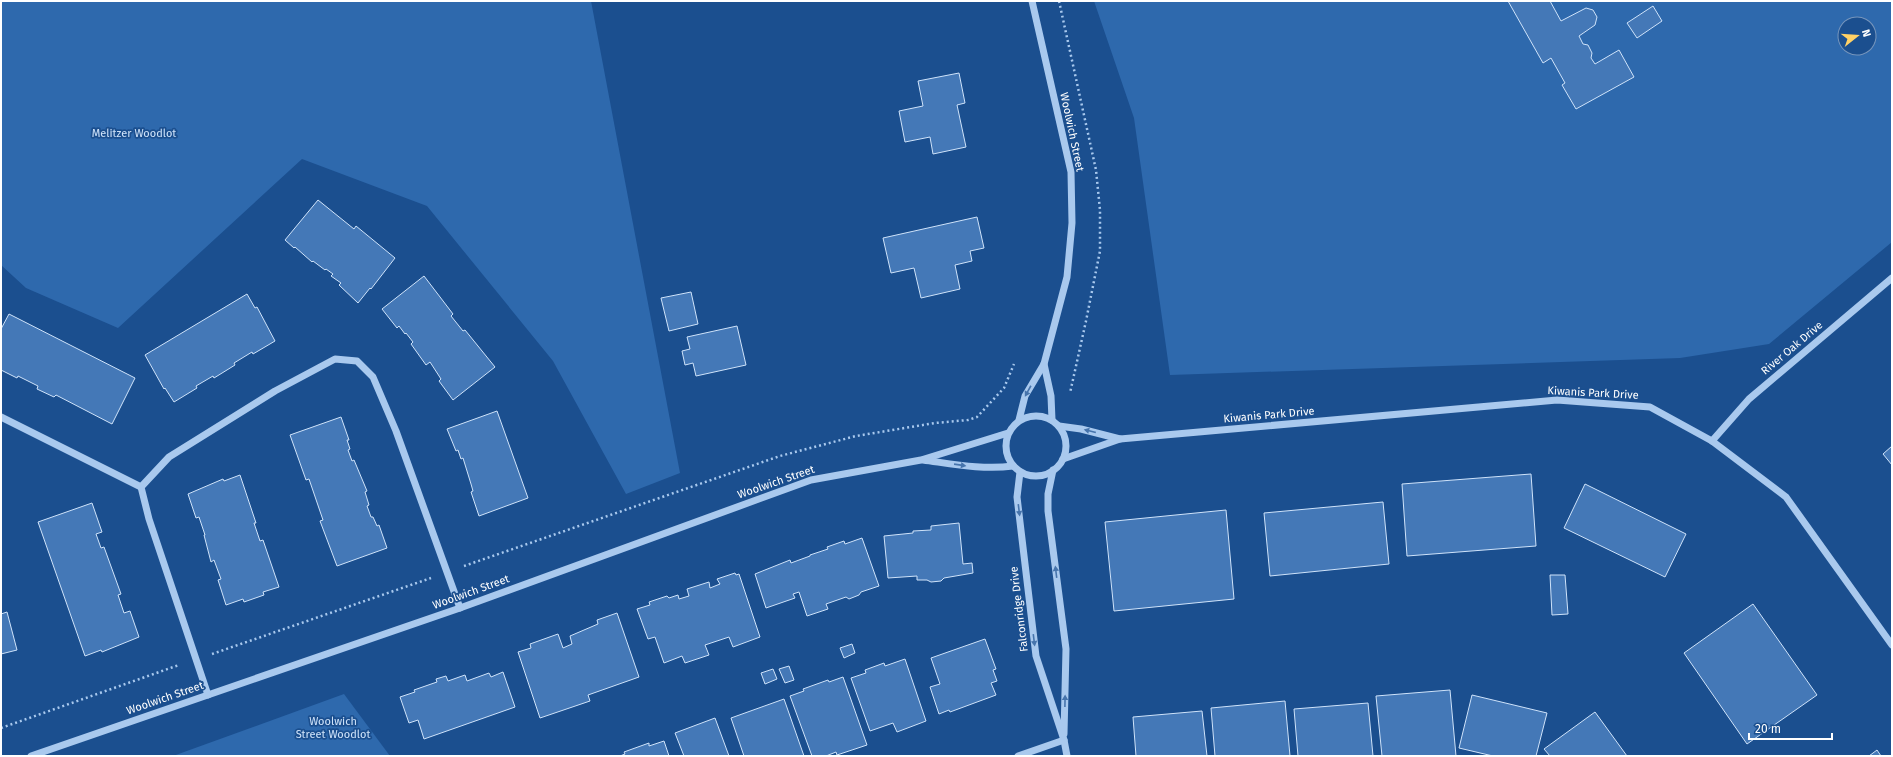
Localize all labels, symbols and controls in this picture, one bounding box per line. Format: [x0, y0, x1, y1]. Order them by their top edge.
north arrow [1837, 16, 1877, 56]
text: N [1859, 28, 1873, 39]
street label: Woolwich Street [1057, 91, 1087, 173]
park label: Melitzer Woodlot [92, 127, 176, 140]
street label: River Oak Drive [1759, 319, 1825, 377]
street label: Kiwanis Park Drive [1547, 384, 1639, 402]
one-way arrow [1025, 385, 1032, 396]
street label: Kiwanis Park Drive [1223, 405, 1315, 425]
one-way arrow [1083, 428, 1095, 434]
one-way arrow [954, 462, 966, 468]
street label: Woolwich Street [736, 463, 816, 501]
one-way arrow [1016, 504, 1022, 517]
street label: Falconridge Drive [1007, 566, 1031, 652]
one-way arrow [1053, 566, 1059, 578]
street label: Woolwich Street [431, 572, 511, 612]
one-way arrow [1031, 634, 1037, 646]
street label: Woolwich Street [125, 679, 205, 717]
one-way arrow [1061, 695, 1068, 707]
park label: Woolwich Street Woodlot [296, 715, 370, 741]
scale bar [1749, 715, 1832, 741]
text: 20 m [1755, 722, 1781, 736]

